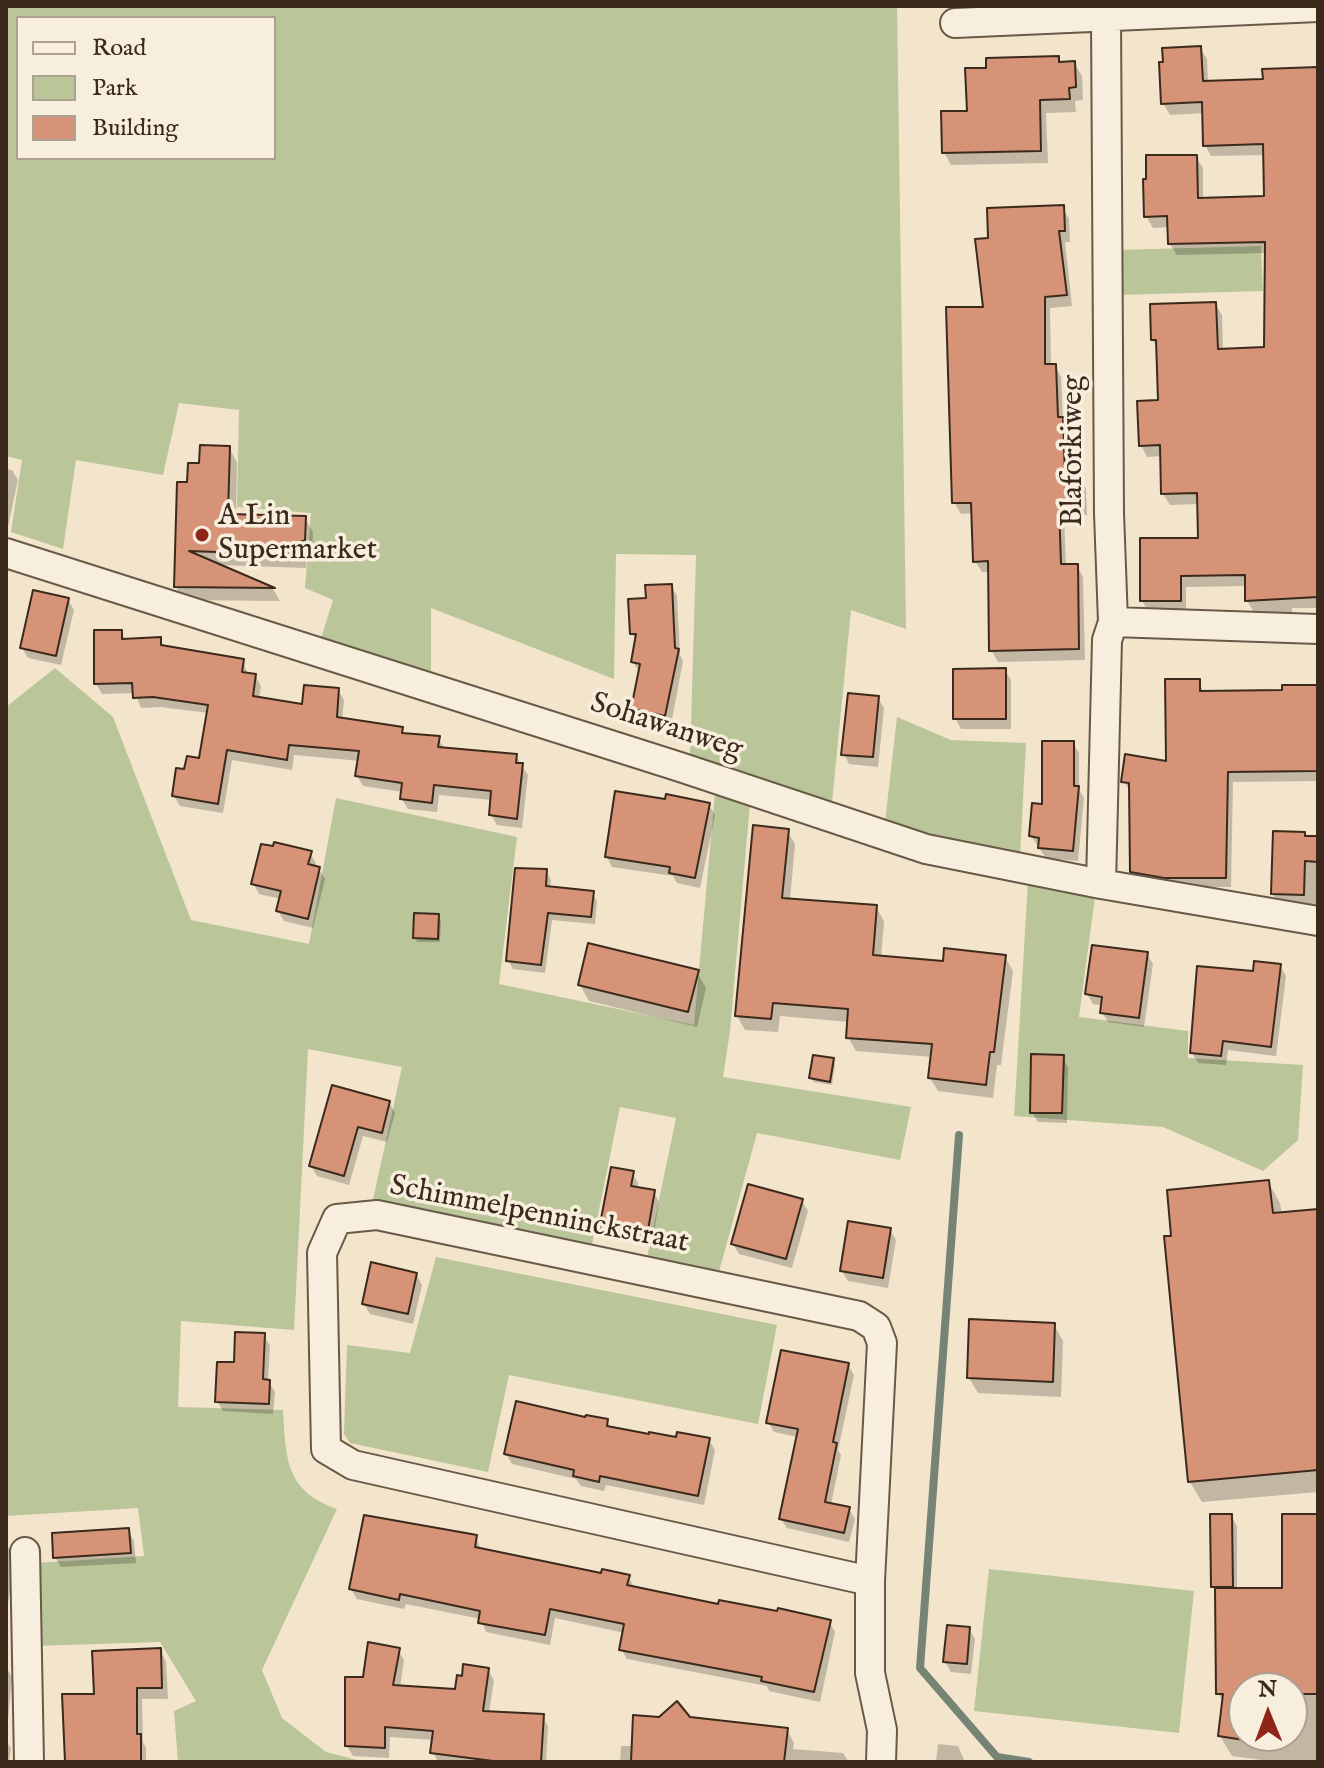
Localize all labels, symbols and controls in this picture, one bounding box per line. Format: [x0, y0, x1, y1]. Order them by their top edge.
legend [16, 16, 276, 160]
text: Road [92, 33, 146, 64]
text: Park [92, 73, 138, 104]
text: Building [92, 113, 178, 144]
street label: Blaforkiweg [1057, 375, 1093, 527]
place label: A Lin Supermarket [218, 500, 377, 570]
marker: A Lin Supermarket [193, 526, 211, 544]
street label: Sohawanweg [585, 686, 747, 770]
street label: Schimmelpenninckstraat [387, 1169, 691, 1263]
north arrow [1228, 1672, 1308, 1752]
text: N [1258, 1676, 1277, 1704]

